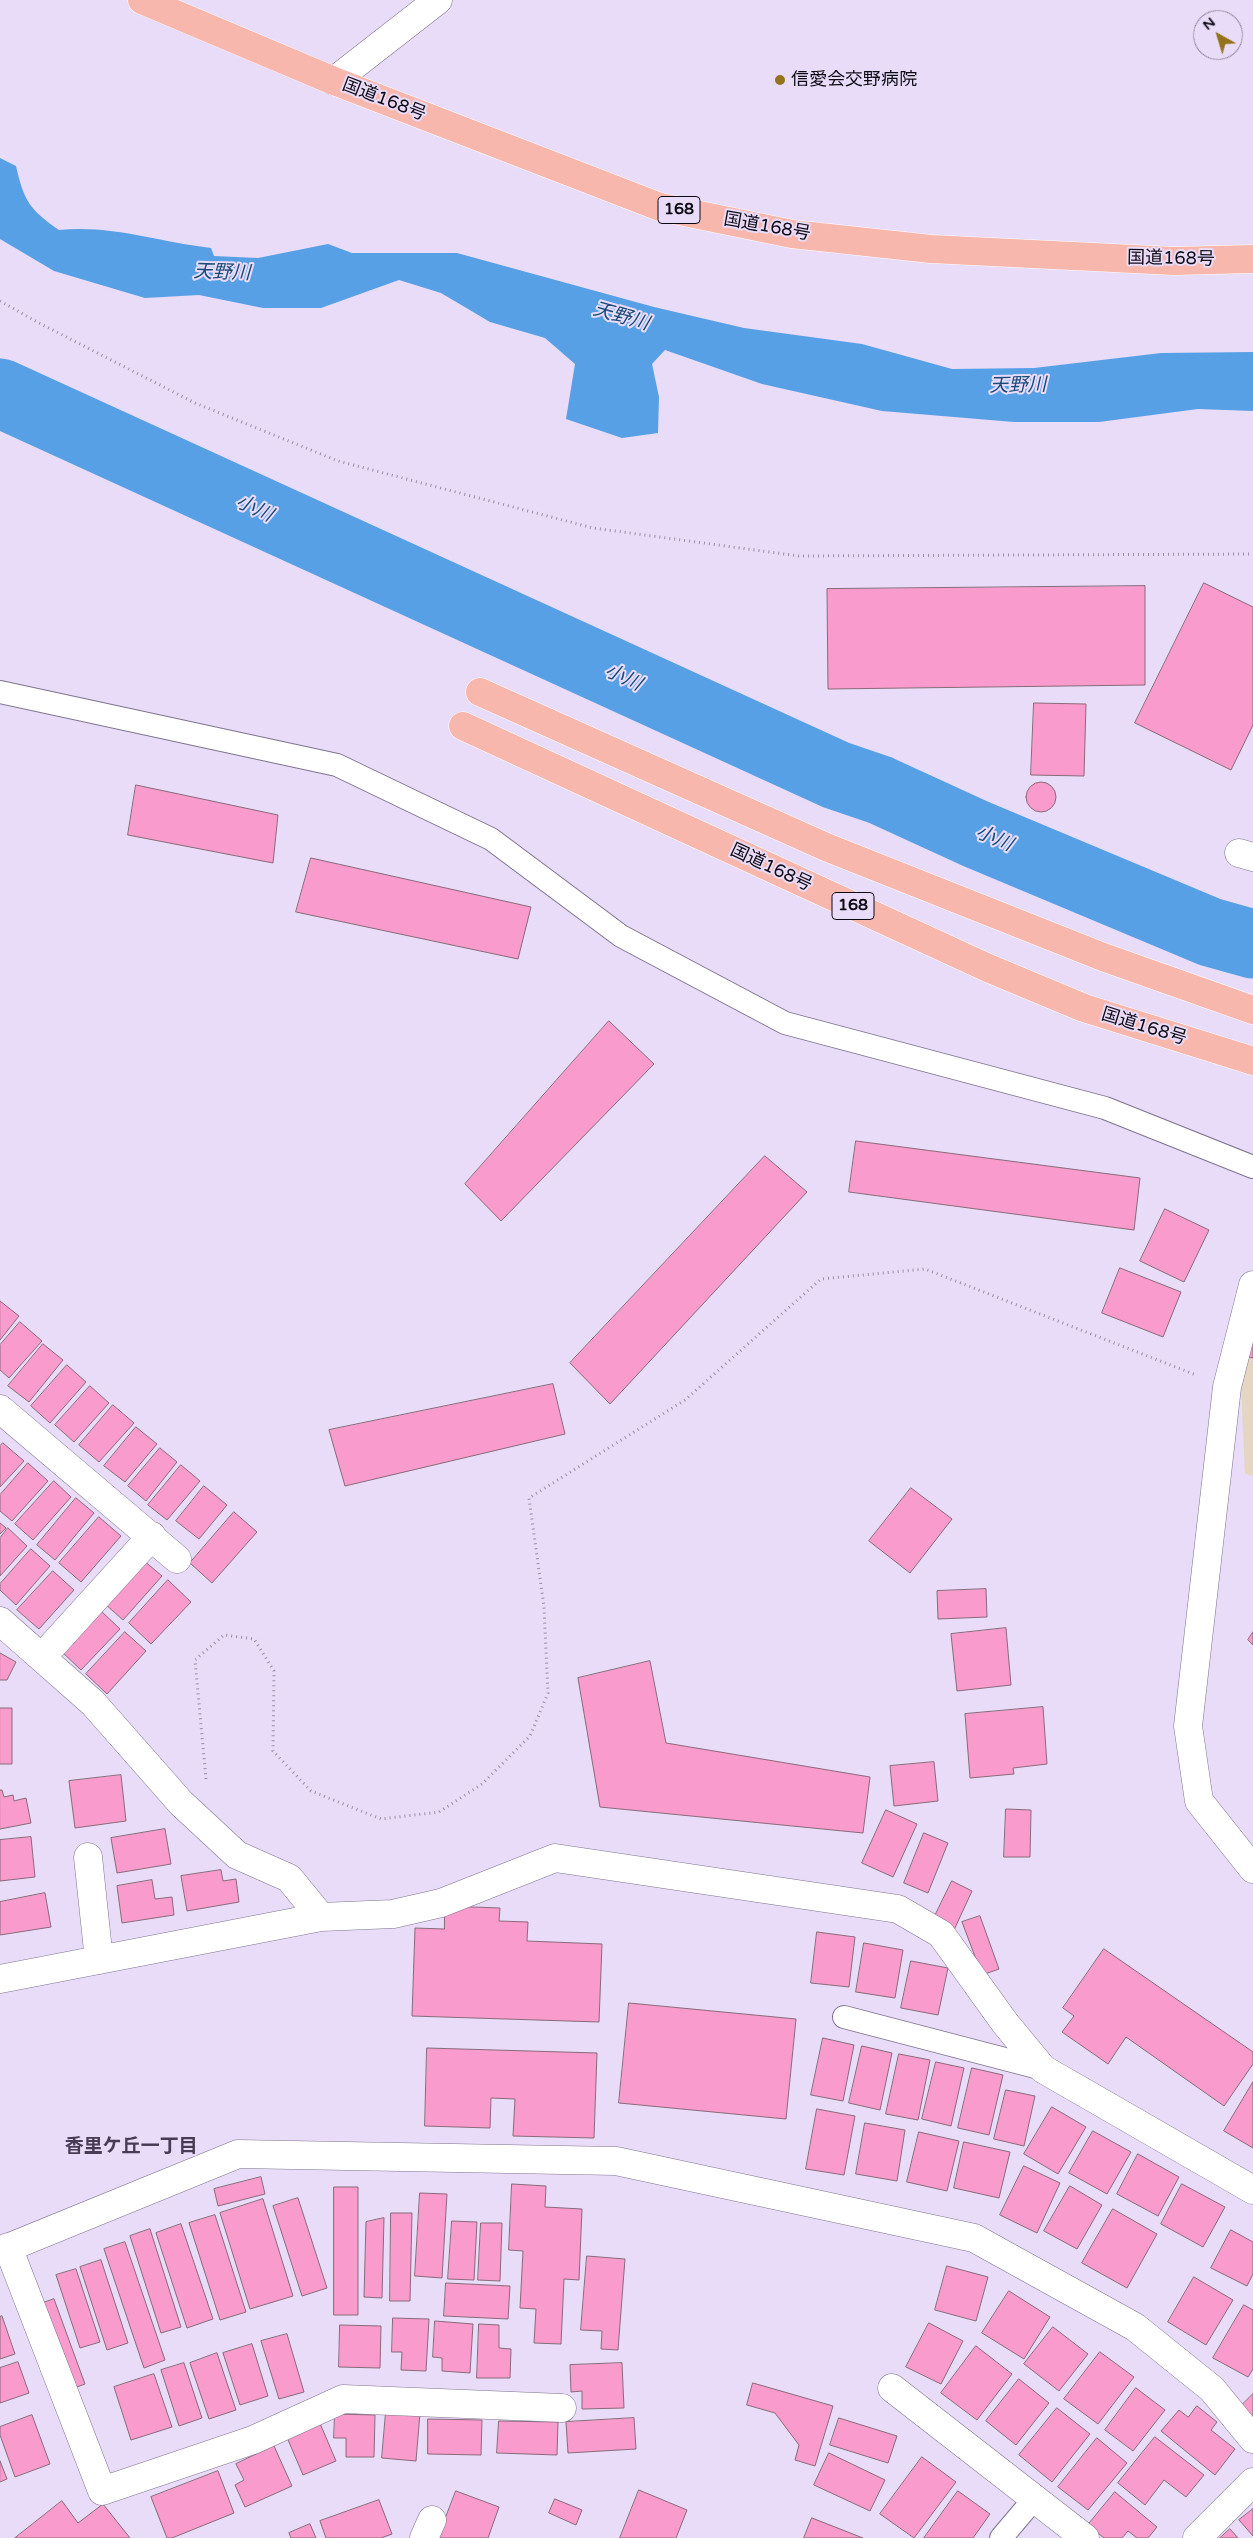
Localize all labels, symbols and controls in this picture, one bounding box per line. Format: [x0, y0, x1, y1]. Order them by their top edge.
north arrow [1193, 10, 1243, 60]
text: N [1199, 14, 1219, 34]
place label: 信愛会交野病院 [791, 69, 917, 91]
marker: 信愛会交野病院 [773, 73, 787, 87]
street label: 国道168号 [339, 74, 429, 126]
road number: 168 [658, 196, 700, 224]
street label: 国道168号 [722, 209, 812, 245]
street label: 国道168号 [1127, 247, 1215, 271]
water label: 天野川 [193, 261, 251, 285]
water label: 天野川 [590, 298, 652, 336]
water label: 天野川 [989, 374, 1047, 398]
water label: 小川 [232, 491, 276, 527]
water label: 小川 [601, 660, 645, 696]
water label: 小川 [972, 821, 1016, 857]
street label: 国道168号 [727, 840, 815, 896]
road number: 168 [832, 892, 874, 919]
street label: 国道168号 [1099, 1004, 1189, 1050]
district label: 香里ケ丘一丁目 [65, 2136, 197, 2158]

